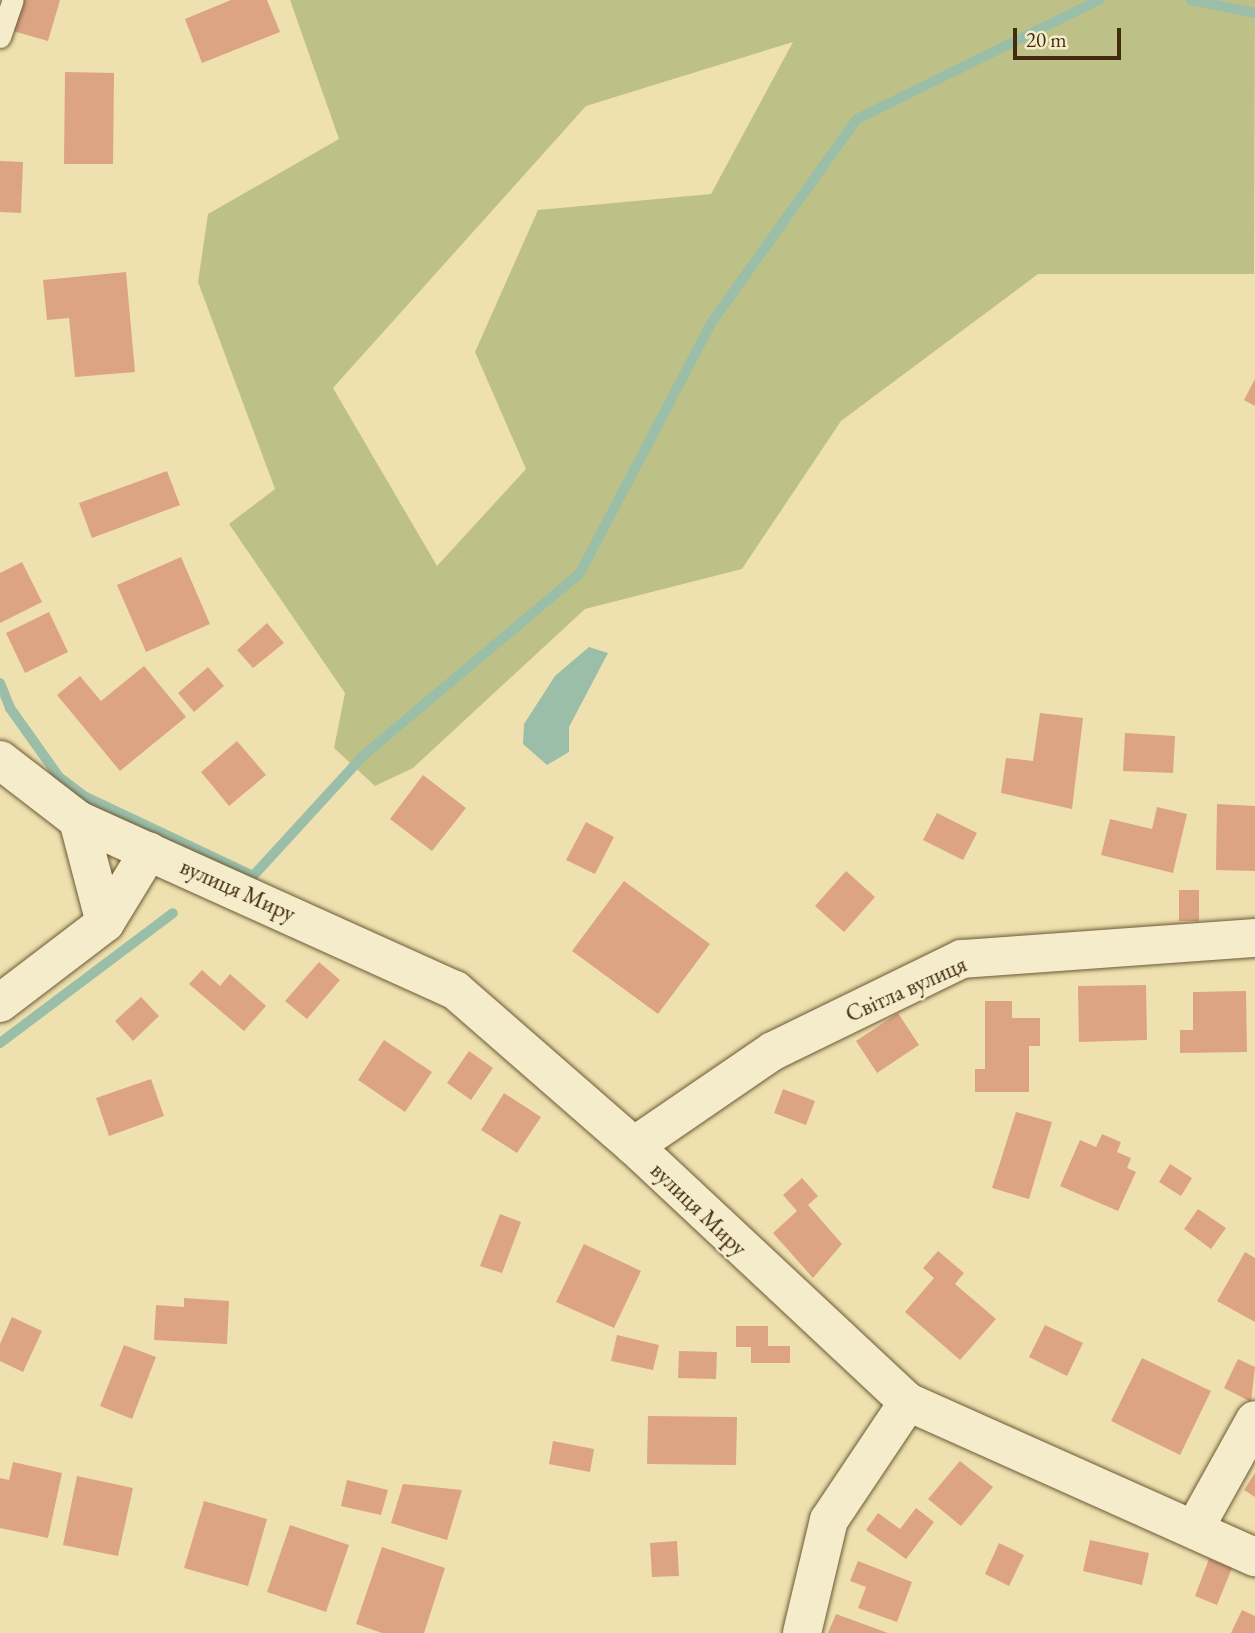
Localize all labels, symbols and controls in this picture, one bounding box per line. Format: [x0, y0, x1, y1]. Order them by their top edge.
scale bar [1017, 14, 1126, 58]
text: 20 m [1026, 26, 1067, 53]
street label: вулиця Миру [176, 852, 300, 928]
street label: Світла вулиця [841, 950, 971, 1028]
street label: вулиця Миру [645, 1156, 753, 1262]

